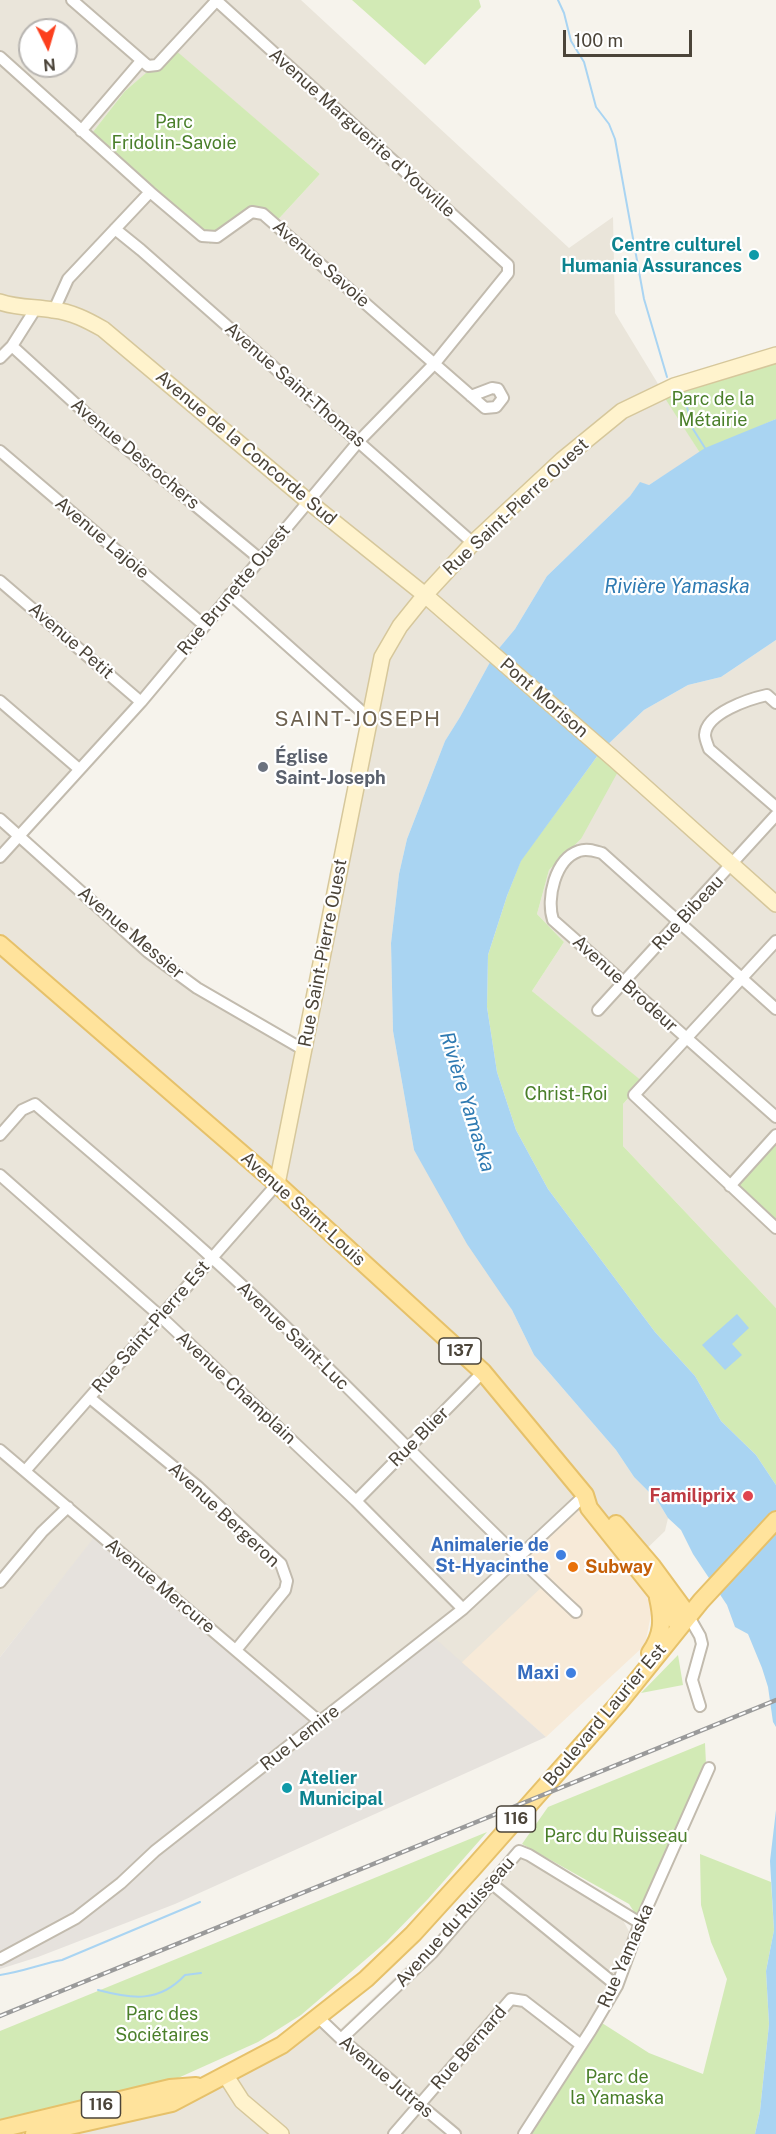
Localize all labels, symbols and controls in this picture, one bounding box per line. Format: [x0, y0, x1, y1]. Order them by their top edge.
north arrow [18, 18, 78, 78]
scale bar [566, 18, 695, 56]
text: 100 m [574, 30, 623, 51]
street label: Avenue Marguerite d'Youville [265, 44, 459, 222]
text: N [42, 54, 57, 74]
park label: Parc Fridolin-Savoie [111, 111, 237, 154]
street label: Avenue Savoie [268, 216, 374, 312]
place label: Centre culturel Humania Assurances [561, 234, 742, 276]
marker: Centre culturel Humania Assurances [747, 248, 761, 262]
street label: Avenue Saint-Thomas [220, 318, 370, 452]
street label: Avenue de la Concorde Sud [151, 366, 341, 530]
park label: Parc de la Métairie [672, 388, 754, 430]
street label: Avenue Desrochers [66, 394, 204, 514]
street label: Rue Saint-Pierre Ouest [439, 434, 593, 580]
street label: Avenue Lajoie [51, 493, 153, 583]
street label: Rue Brunette Ouest [173, 520, 295, 660]
water label: Rivière Yamaska [604, 575, 750, 599]
street label: Avenue Petit [24, 598, 118, 684]
street label: Pont Morison [495, 654, 593, 742]
district label: SAINT-JOSEPH [274, 707, 442, 733]
place label: Église Saint-Joseph [275, 746, 386, 789]
marker: Église Saint-Joseph [256, 760, 270, 774]
street label: Rue Saint-Pierre Ouest [294, 857, 352, 1049]
street label: Rue Bibeau [648, 871, 728, 955]
street label: Avenue Messier [73, 882, 189, 984]
street label: Avenue Brodeur [568, 931, 682, 1037]
water label: Rivière Yamaska [434, 1029, 500, 1175]
park label: Christ-Roi [524, 1083, 608, 1105]
street label: Avenue Saint-Louis [236, 1147, 370, 1271]
street label: Rue Saint-Pierre Est [88, 1256, 214, 1398]
street label: Avenue Saint-Luc [233, 1277, 353, 1395]
street label: Avenue Champlain [172, 1327, 300, 1449]
road number: 137 [439, 1338, 481, 1364]
street label: Rue Blier [384, 1402, 454, 1472]
street label: Avenue Bergeron [164, 1458, 284, 1572]
place label: Familiprix [650, 1485, 736, 1507]
marker: Familiprix [741, 1489, 755, 1503]
street label: Avenue Mercure [101, 1534, 219, 1638]
place label: Animalerie de St-Hyacinthe [430, 1534, 549, 1576]
marker: Animalerie de St-Hyacinthe [554, 1548, 568, 1562]
place label: Subway [585, 1556, 653, 1578]
marker: Subway [566, 1560, 580, 1574]
street label: Boulevard Laurier Est [539, 1639, 671, 1791]
place label: Maxi [517, 1662, 559, 1684]
marker: Maxi [564, 1666, 578, 1680]
street label: Rue Lemire [256, 1700, 344, 1776]
place label: Atelier Municipal [299, 1767, 383, 1810]
marker: Atelier Municipal [280, 1781, 294, 1795]
road number: 116 [496, 1806, 536, 1832]
park label: Parc du Ruisseau [544, 1825, 688, 1847]
street label: Avenue du Ruisseau [391, 1853, 519, 1991]
street label: Rue Yamaska [594, 1901, 658, 2011]
street label: Rue Bernard [427, 2002, 511, 2094]
park label: Parc des Sociétaires [115, 2003, 209, 2046]
street label: Avenue Jutras [335, 2031, 437, 2123]
park label: Parc de la Yamaska [570, 2066, 664, 2108]
road number: 116 [82, 2092, 120, 2118]

